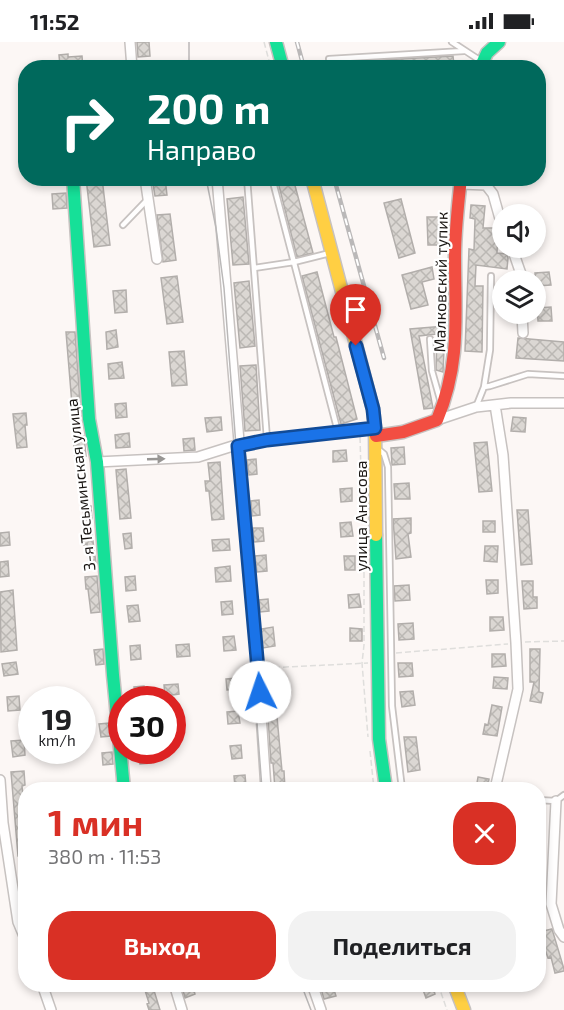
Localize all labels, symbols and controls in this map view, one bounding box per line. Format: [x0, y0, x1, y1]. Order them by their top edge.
text: 11:52 [30, 8, 80, 34]
text: 200 m [147, 82, 270, 132]
icon: right [48, 84, 126, 162]
text: Направо [147, 133, 256, 165]
map controls [492, 204, 546, 324]
button: sound [492, 204, 546, 258]
street label: Малковский тупик [429, 211, 452, 353]
button: layers [492, 270, 546, 324]
pin [330, 284, 381, 346]
icon: arrive [339, 293, 372, 326]
street label: 3-я Тесьминская улица [61, 398, 100, 572]
one-way arrow [146, 455, 165, 464]
street label: улица Аносова [351, 460, 371, 572]
position arrow [228, 660, 292, 724]
speed limit sign: 30 [108, 686, 186, 764]
text: 19 [42, 700, 72, 736]
text: km/h [38, 731, 76, 749]
text: 1 мин [48, 800, 143, 843]
button: close [453, 802, 516, 865]
text: 380 m · 11:53 [48, 844, 161, 868]
button: Выход [48, 911, 276, 980]
button: Поделиться [288, 911, 516, 980]

